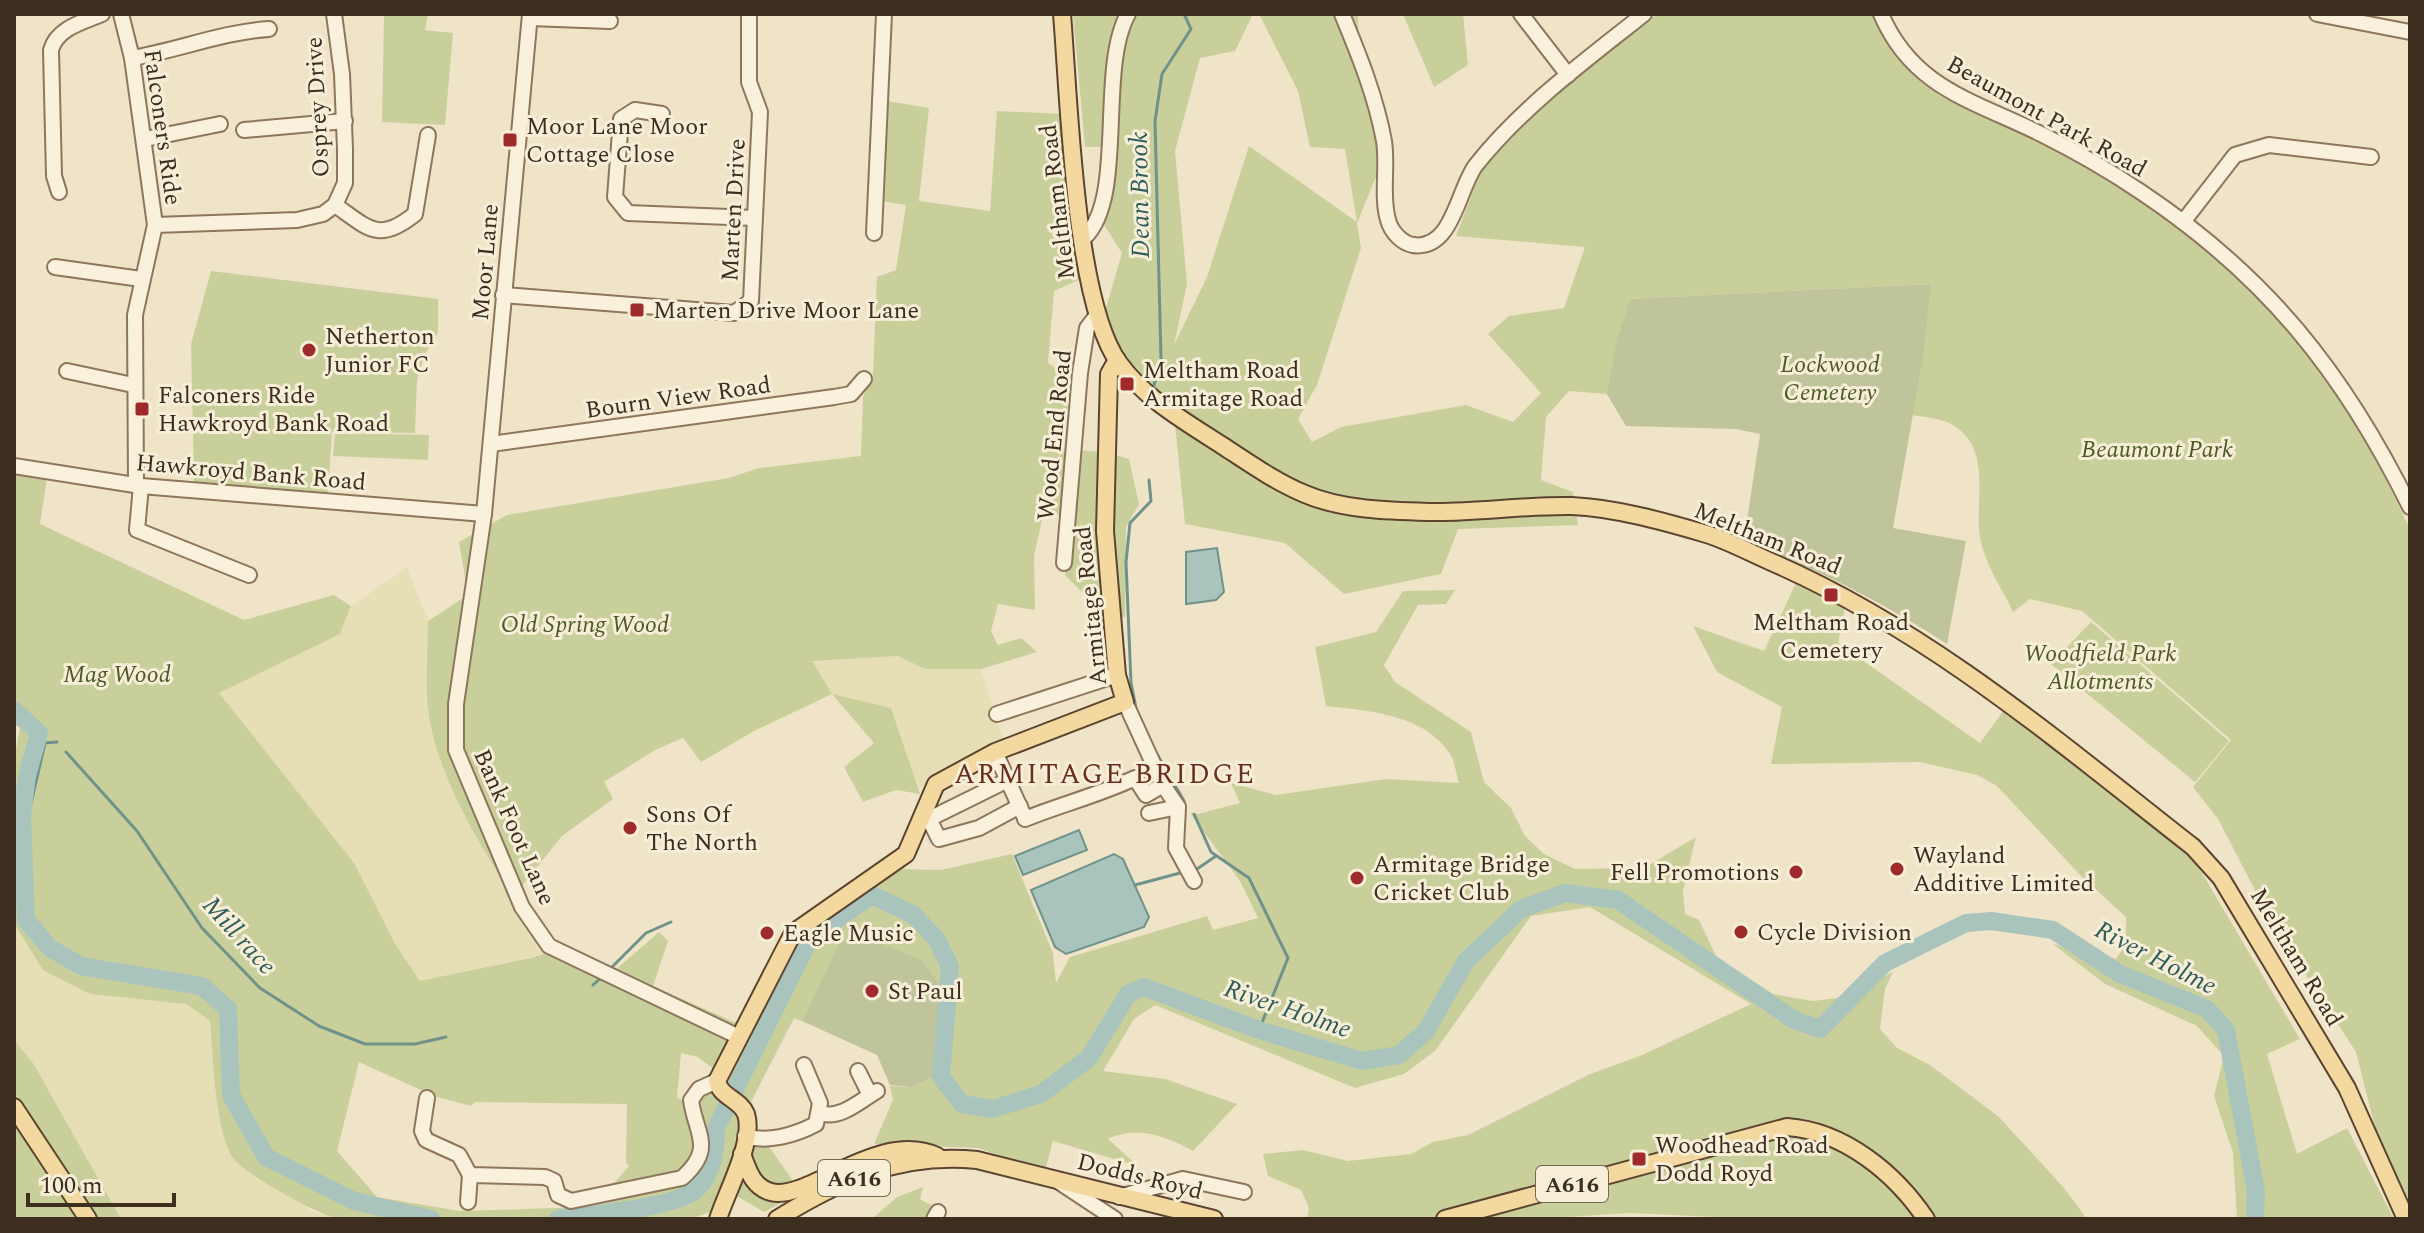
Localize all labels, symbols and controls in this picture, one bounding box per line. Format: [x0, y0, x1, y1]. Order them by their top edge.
street label: Osprey Drive [296, 36, 340, 178]
street label: Falconers Ride [133, 47, 191, 208]
street label: Beaumont Park Road [1940, 47, 2153, 187]
place label: Moor Lane Moor Cottage Close [526, 109, 708, 173]
street label: Meltham Road [1031, 122, 1085, 282]
marker: Moor Lane Moor Cottage Close [501, 131, 519, 149]
water label: Dean Brook [1119, 131, 1161, 259]
street label: Marten Drive [712, 138, 756, 282]
street label: Moor Lane [463, 202, 509, 322]
place label: Marten Drive Moor Lane [653, 293, 919, 329]
marker: Marten Drive Moor Lane [628, 301, 646, 319]
place label: Netherton Junior FC [325, 319, 435, 383]
marker: Netherton Junior FC [300, 341, 318, 359]
park label: Lockwood Cemetery [1780, 347, 1880, 411]
street label: Wood End Road [1028, 348, 1082, 522]
place label: Meltham Road Armitage Road [1143, 353, 1303, 417]
street label: Bourn View Road [583, 367, 773, 429]
marker: Meltham Road Armitage Road [1118, 375, 1136, 393]
place label: Falconers Ride Hawkroyd Bank Road [158, 378, 389, 442]
marker: Falconers Ride Hawkroyd Bank Road [133, 400, 151, 418]
park label: Beaumont Park [2081, 432, 2233, 468]
street label: Hawkroyd Bank Road [134, 445, 368, 501]
street label: Meltham Road [1688, 493, 1847, 585]
street label: Armitage Road [1065, 524, 1117, 687]
marker: Meltham Road Cemetery [1822, 586, 1840, 604]
place label: Meltham Road Cemetery [1753, 605, 1909, 669]
park label: Old Spring Wood [501, 607, 669, 643]
park label: Woodfield Park Allotments [2024, 636, 2176, 700]
park label: Mag Wood [63, 657, 171, 693]
street label: Bank Foot Lane [463, 743, 565, 911]
district label: ARMITAGE BRIDGE [954, 753, 1256, 796]
place label: Sons Of The North [646, 797, 758, 861]
marker: Sons Of The North [621, 819, 639, 837]
place label: Wayland Additive Limited [1913, 838, 2094, 902]
place label: Armitage Bridge Cricket Club [1373, 847, 1550, 911]
place label: Fell Promotions [1610, 855, 1780, 891]
marker: Wayland Additive Limited [1888, 860, 1906, 878]
marker: Fell Promotions [1787, 863, 1805, 881]
marker: Armitage Bridge Cricket Club [1348, 869, 1366, 887]
street label: Meltham Road [2240, 881, 2352, 1034]
water label: Mill race [193, 887, 286, 984]
water label: River Holme [2087, 910, 2224, 1006]
place label: Cycle Division [1757, 915, 1912, 951]
place label: Eagle Music [783, 916, 914, 952]
marker: Cycle Division [1732, 923, 1750, 941]
marker: Eagle Music [758, 924, 776, 942]
water label: River Holme [1219, 968, 1357, 1049]
place label: St Paul [888, 974, 963, 1010]
marker: St Paul [863, 982, 881, 1000]
place label: Woodhead Road Dodd Royd [1655, 1128, 1829, 1192]
street label: Dodds Royd [1073, 1144, 1207, 1210]
marker: Woodhead Road Dodd Royd [1630, 1150, 1648, 1168]
scale bar [28, 1157, 174, 1207]
road number: A616 [818, 1160, 890, 1196]
road number: A616 [1536, 1166, 1608, 1202]
text: 100 m [40, 1168, 103, 1204]

